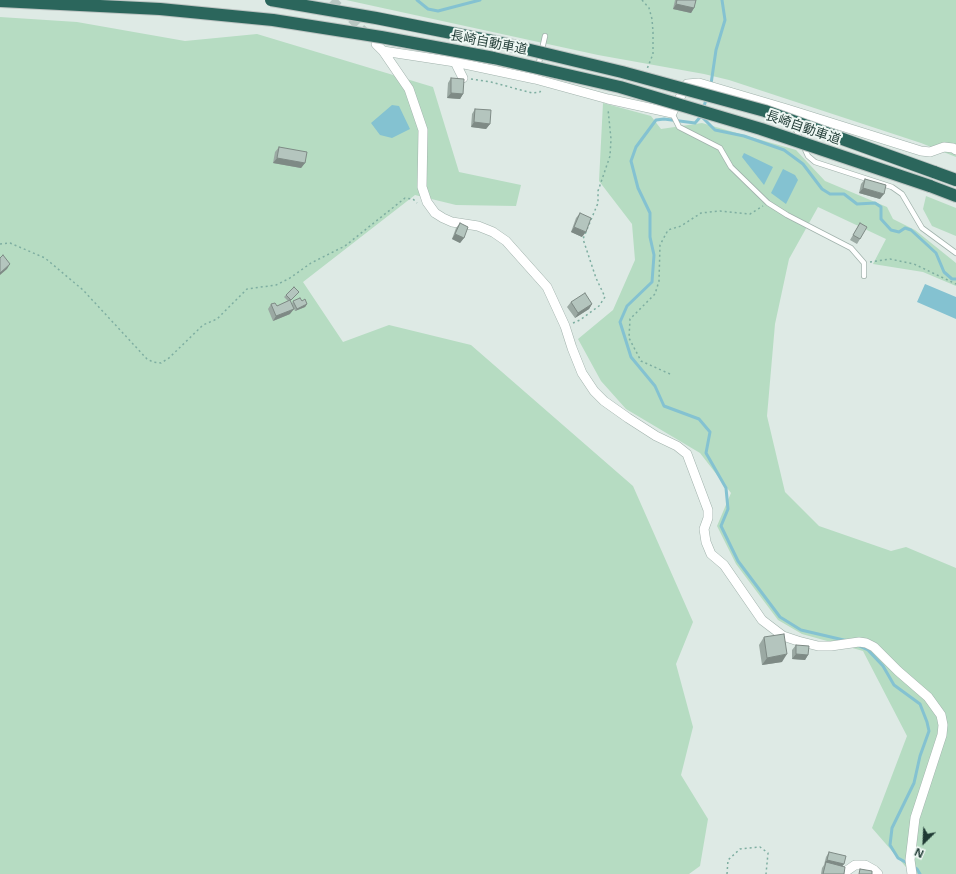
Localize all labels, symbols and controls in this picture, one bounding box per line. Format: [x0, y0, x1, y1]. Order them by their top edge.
street label: 長崎自動車道 [449, 28, 529, 58]
street label: 長崎自動車道 [764, 108, 842, 148]
north arrow [904, 822, 944, 862]
text: N [912, 845, 926, 862]

